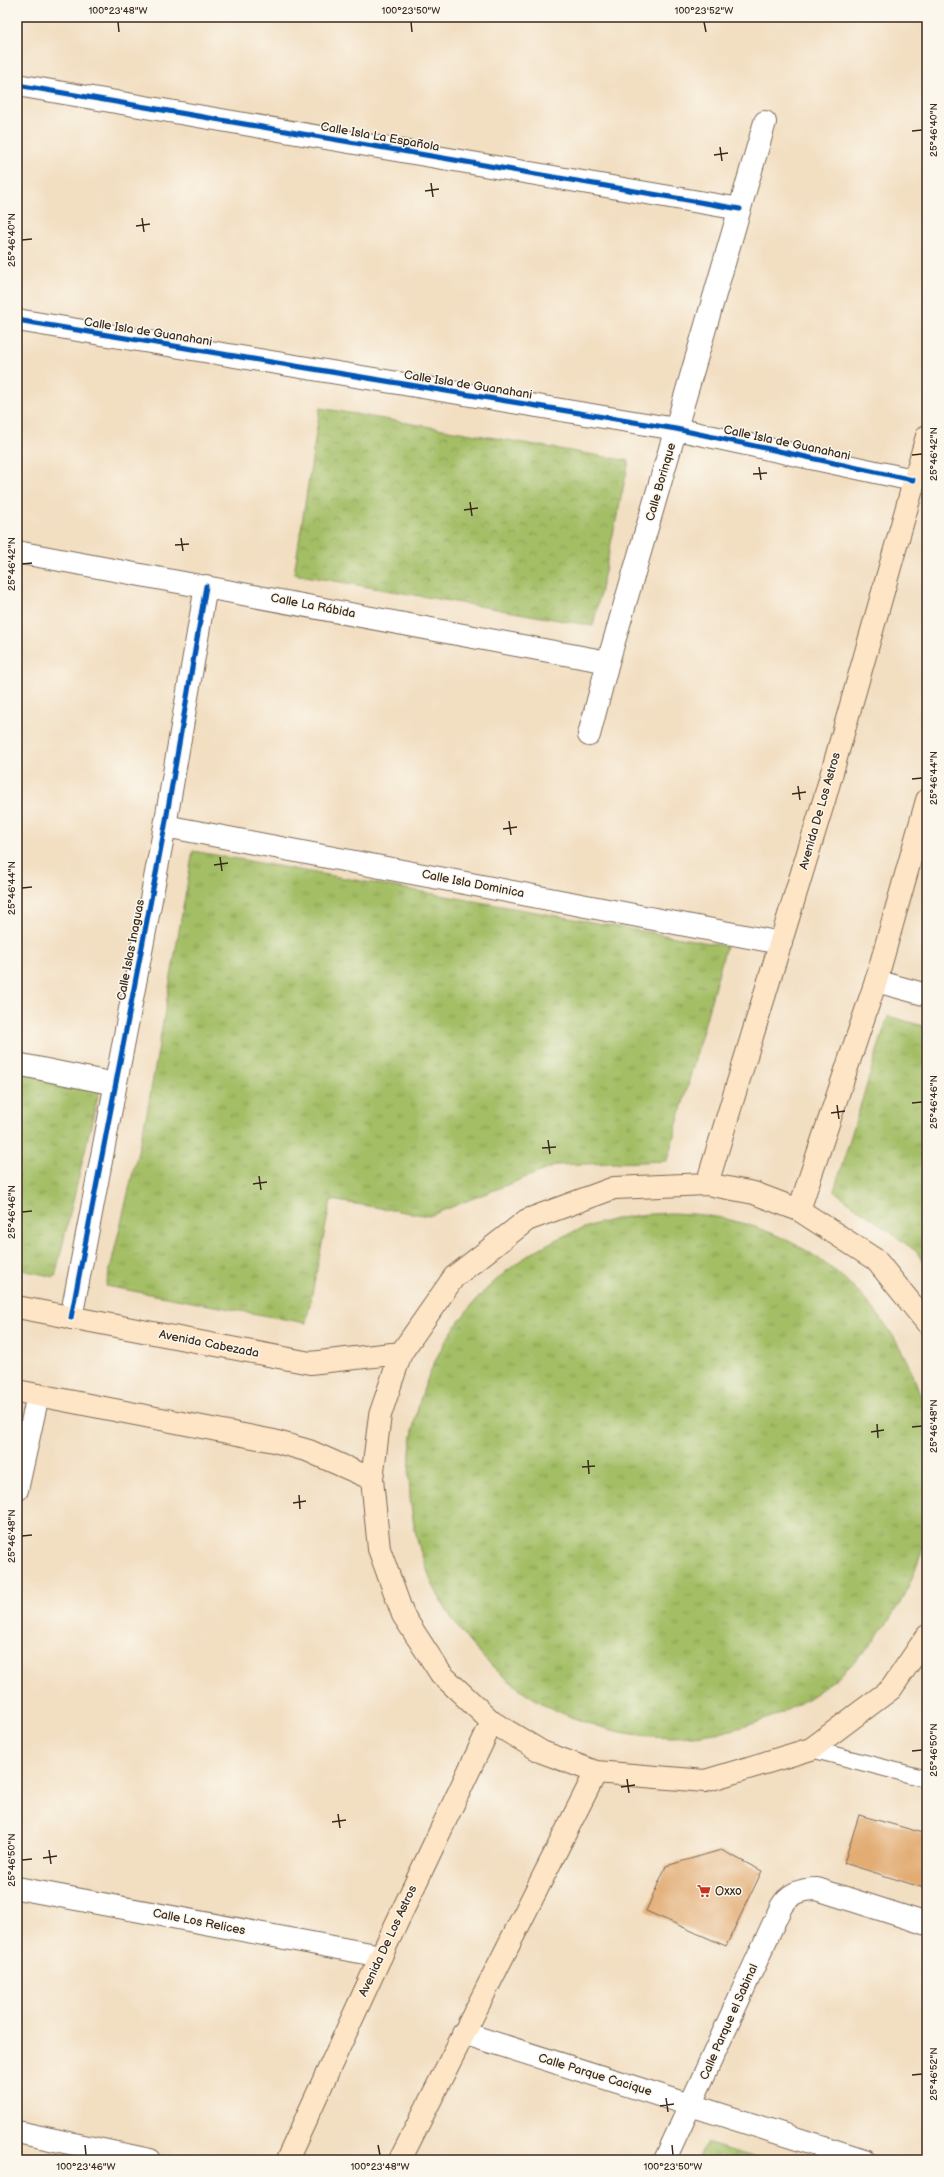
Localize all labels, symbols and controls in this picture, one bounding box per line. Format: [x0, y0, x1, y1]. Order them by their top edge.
text: 100°23'48"W [88, 5, 148, 17]
text: 100°23'50"W [382, 5, 440, 17]
text: 100°23'52"W [675, 5, 733, 17]
text: 25°46'40"N [928, 103, 940, 157]
street label: Calle Isla La Española [319, 119, 441, 155]
text: 25°46'40"N [6, 213, 18, 267]
street label: Calle Isla de Guanahani [83, 314, 213, 350]
street label: Calle Isla de Guanahani [403, 367, 533, 403]
street label: Calle Isla de Guanahani [722, 422, 852, 464]
text: 25°46'42"N [928, 427, 940, 481]
street label: Calle Borinque [643, 441, 679, 523]
text: 25°46'42"N [6, 537, 18, 591]
street label: Calle La Rábida [269, 590, 357, 622]
street label: Avenida De Los Astros [796, 751, 844, 871]
text: 25°46'44"N [928, 751, 940, 805]
text: 25°46'44"N [6, 861, 18, 915]
street label: Calle Isla Dominica [420, 867, 526, 901]
street label: Calle Islas Inaguas [114, 898, 148, 1002]
text: 25°46'46"N [928, 1075, 940, 1129]
text: 25°46'46"N [6, 1185, 18, 1239]
street label: Avenida Cabezada [158, 1327, 260, 1361]
text: 25°46'48"N [928, 1399, 940, 1453]
text: 25°46'48"N [6, 1509, 18, 1563]
text: 25°46'50"N [928, 1723, 940, 1777]
text: 25°46'50"N [6, 1833, 18, 1887]
street label: Avenida De Los Astros [356, 1883, 420, 1999]
supermarket icon: Oxxo [696, 1883, 712, 1899]
place label: Oxxo [715, 1884, 742, 1899]
street label: Calle Los Relices [151, 1906, 247, 1938]
street label: Calle Parque el Sabinal [697, 1962, 761, 2082]
text: 25°46'52"N [928, 2047, 940, 2101]
street label: Calle Parque Cacique [536, 2051, 654, 2099]
text: 100°23'46"W [56, 2161, 116, 2173]
text: 100°23'48"W [350, 2161, 410, 2173]
text: 100°23'50"W [644, 2161, 702, 2173]

